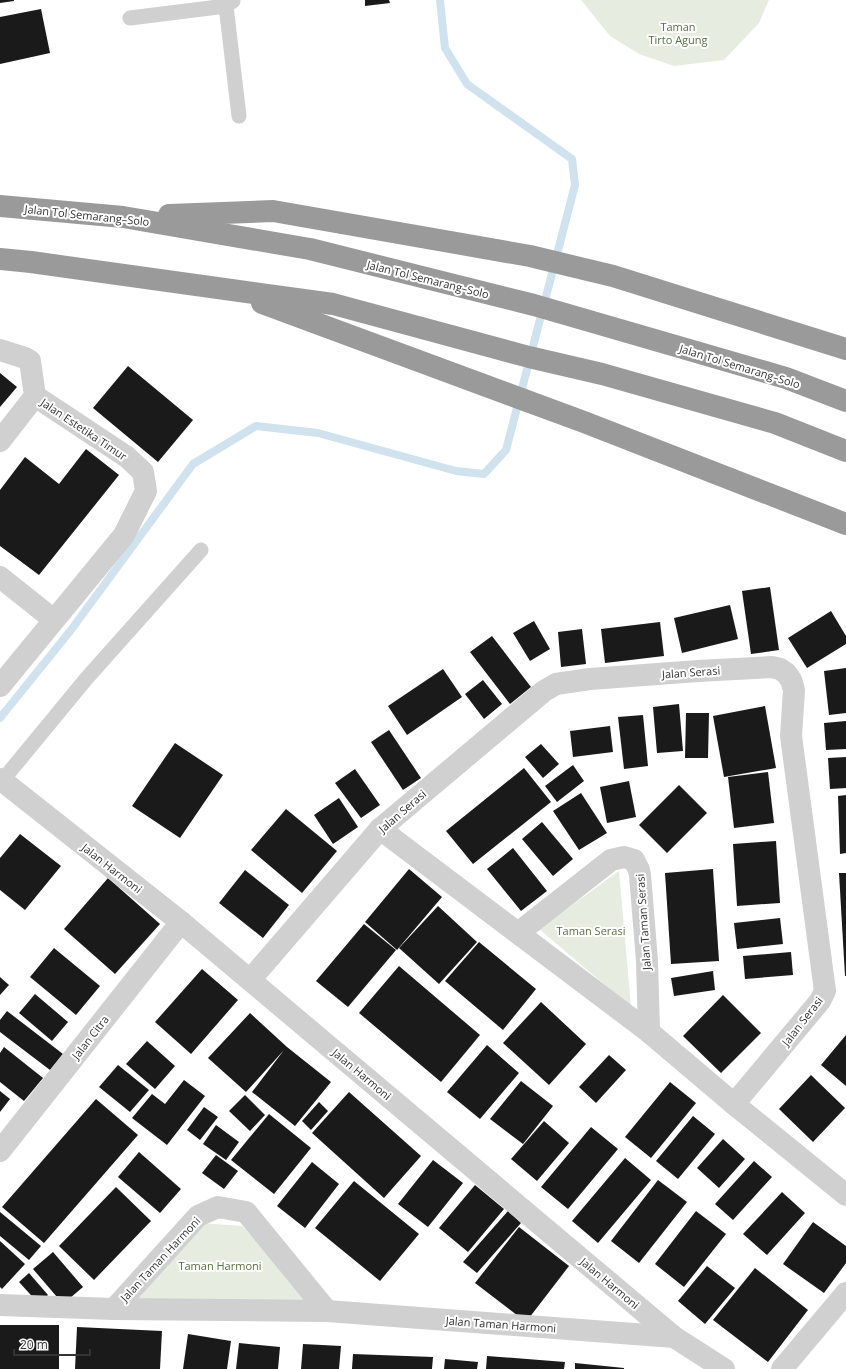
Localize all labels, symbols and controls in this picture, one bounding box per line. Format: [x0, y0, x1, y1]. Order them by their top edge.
park label: Taman Tirto Agung [648, 19, 708, 47]
street label: Jalan Tol Semarang–Solo [23, 201, 150, 229]
street label: Jalan Tol Semarang–Solo [364, 256, 491, 302]
street label: Jalan Tol Semarang–Solo [677, 340, 802, 392]
street label: Jalan Estetika Timur [37, 394, 130, 464]
street label: Jalan Serasi [660, 662, 721, 682]
street label: Jalan Serasi [374, 786, 429, 836]
street label: Jalan Harmoni [78, 839, 145, 896]
street label: Jalan Taman Serasi [632, 873, 654, 972]
park label: Taman Serasi [557, 923, 625, 938]
street label: Jalan Serasi [777, 993, 826, 1049]
street label: Jalan Citra [68, 1012, 112, 1063]
street label: Jalan Harmoni [329, 1044, 395, 1103]
street label: Jalan Taman Harmoni [116, 1213, 203, 1305]
street label: Jalan Harmoni [577, 1253, 643, 1312]
park label: Taman Harmoni [178, 1258, 262, 1273]
street label: Jalan Taman Harmoni [444, 1313, 557, 1335]
scale bar [14, 1331, 90, 1357]
text: 20 m [20, 1336, 48, 1353]

